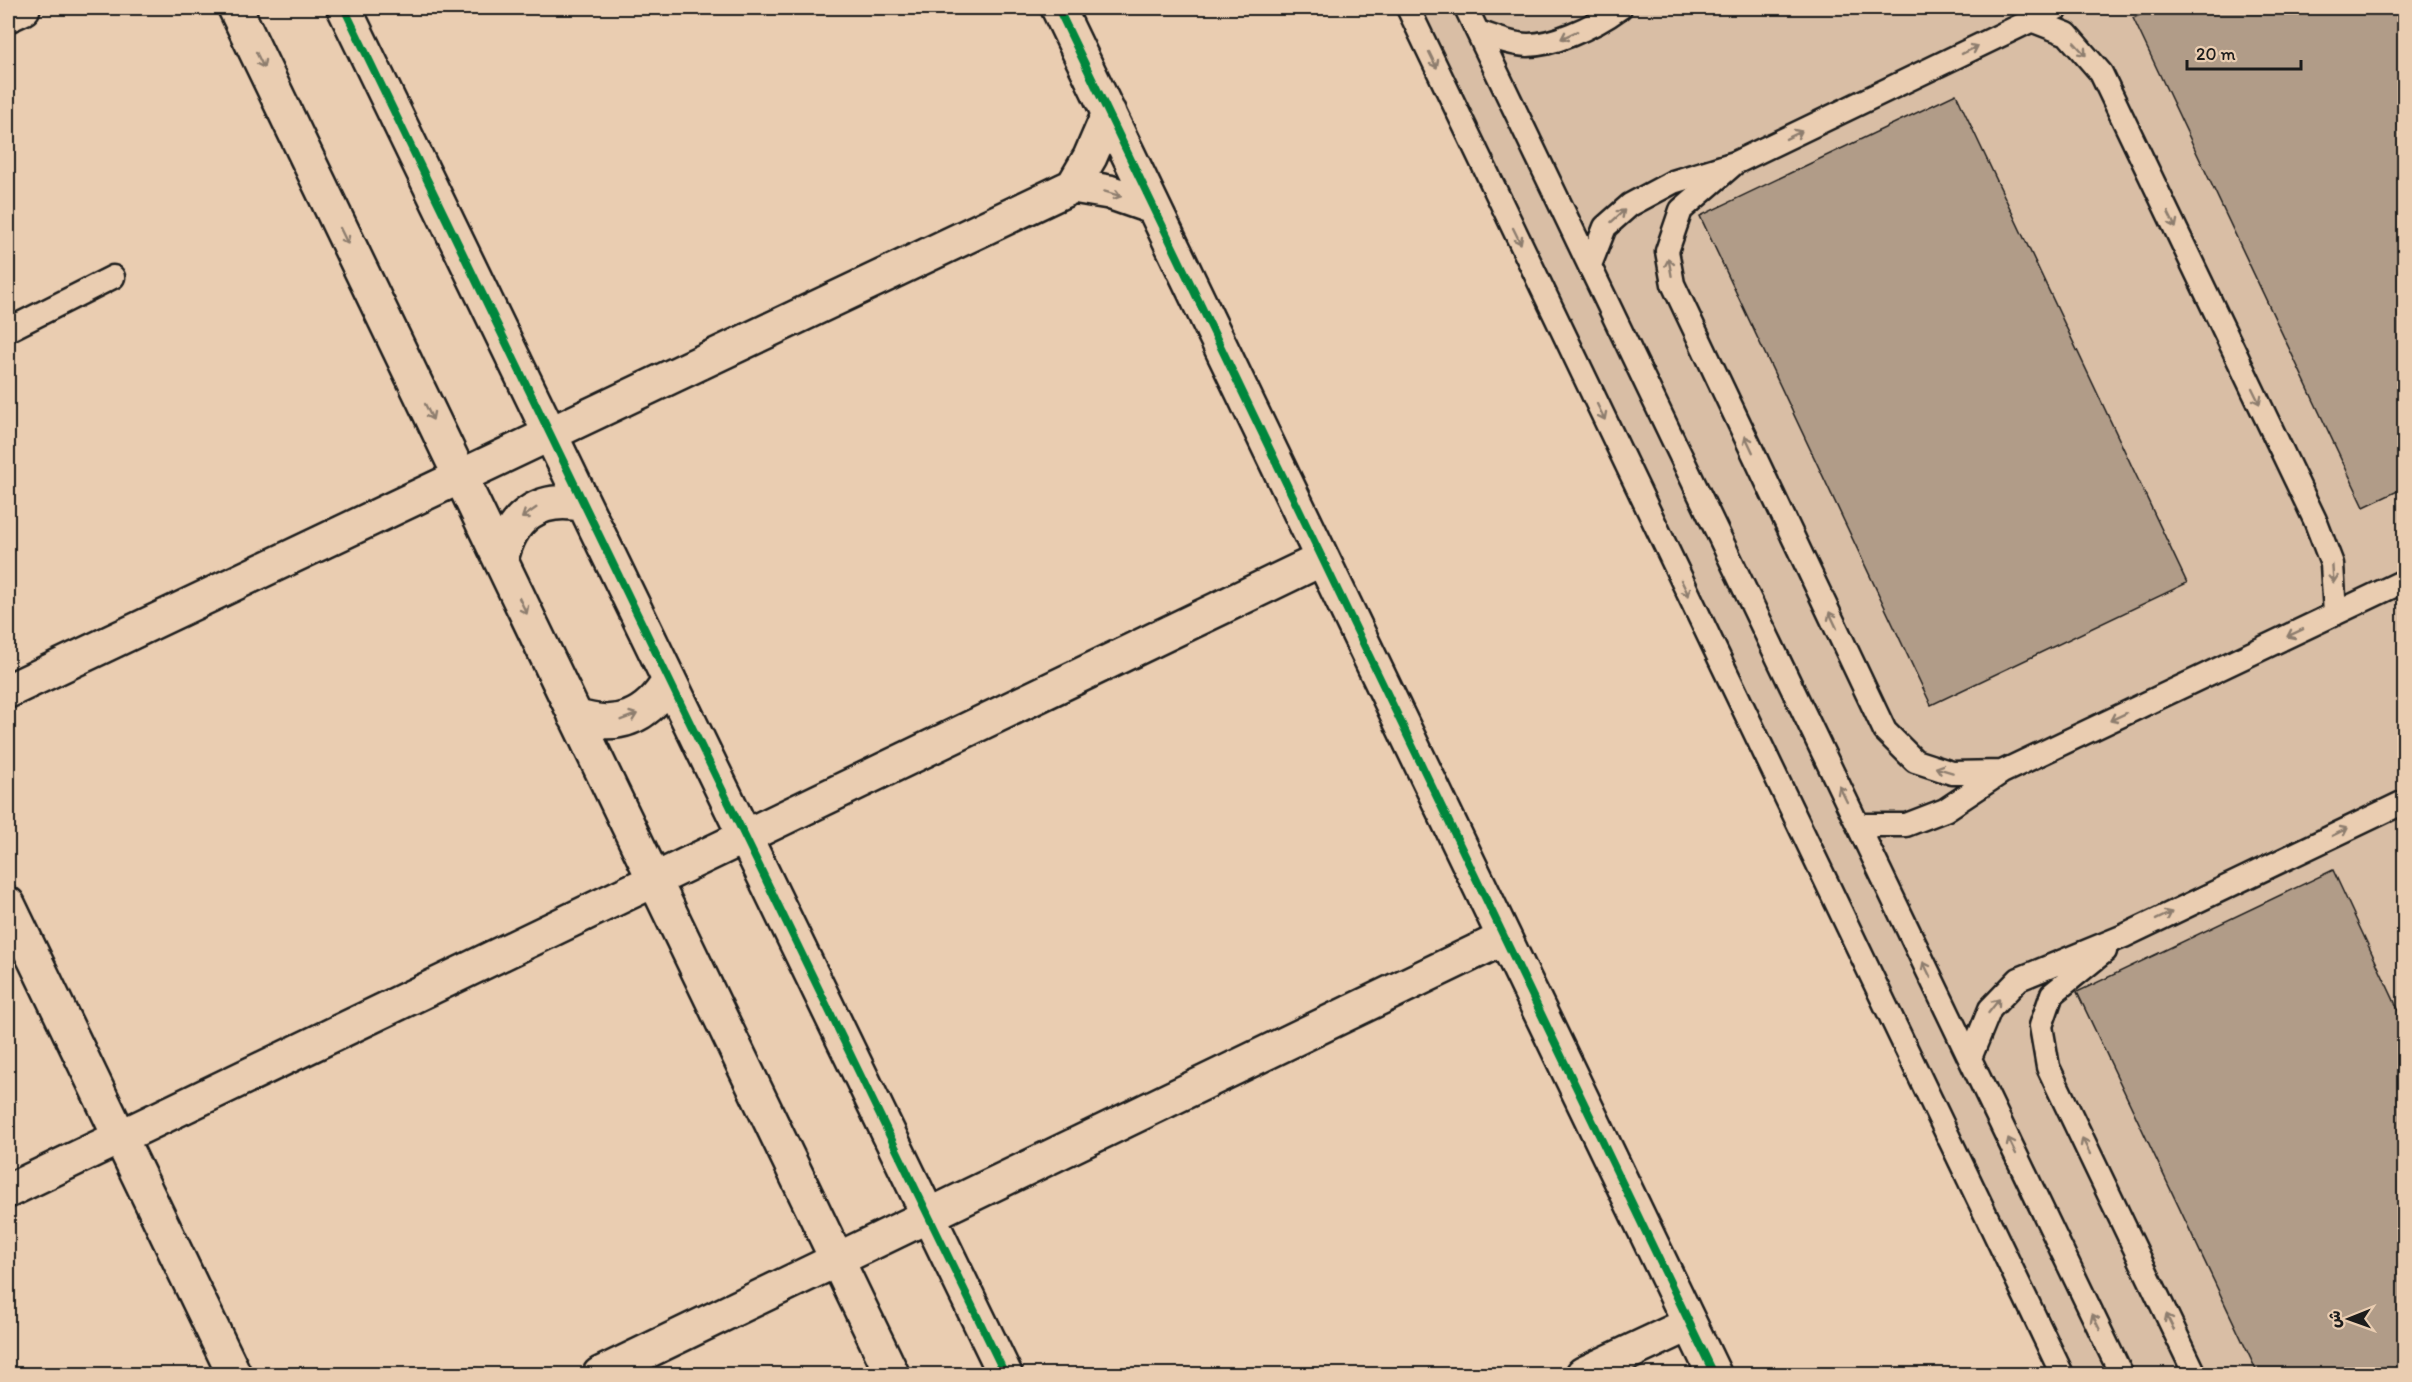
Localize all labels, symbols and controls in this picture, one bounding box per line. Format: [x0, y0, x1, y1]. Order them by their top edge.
one-way arrow [1560, 30, 1578, 41]
scale bar [2187, 33, 2301, 71]
one-way arrow [2073, 41, 2087, 56]
one-way arrow [1960, 43, 1978, 55]
text: 20 m [2196, 43, 2236, 65]
one-way arrow [254, 51, 266, 69]
one-way arrow [1428, 51, 1439, 69]
one-way arrow [1785, 128, 1803, 140]
one-way arrow [1103, 189, 1122, 200]
one-way arrow [1610, 209, 1625, 223]
one-way arrow [2166, 210, 2178, 228]
one-way arrow [339, 226, 351, 244]
one-way arrow [1512, 227, 1524, 245]
one-way arrow [1664, 257, 1675, 277]
one-way arrow [2250, 386, 2262, 404]
one-way arrow [424, 402, 435, 420]
one-way arrow [1596, 403, 1608, 421]
one-way arrow [1742, 436, 1754, 454]
one-way arrow [521, 507, 538, 520]
one-way arrow [2327, 564, 2338, 584]
one-way arrow [1680, 579, 1692, 597]
one-way arrow [517, 597, 529, 615]
one-way arrow [1826, 612, 1838, 630]
one-way arrow [2286, 628, 2304, 640]
one-way arrow [620, 711, 638, 722]
one-way arrow [2110, 711, 2128, 723]
one-way arrow [1935, 764, 1954, 775]
one-way arrow [1837, 786, 1849, 804]
one-way arrow [2331, 826, 2349, 838]
one-way arrow [2155, 910, 2173, 922]
one-way arrow [1921, 961, 1933, 979]
one-way arrow [1988, 998, 2001, 1014]
one-way arrow [2005, 1137, 2017, 1155]
one-way arrow [2080, 1137, 2092, 1155]
north arrow [2319, 1289, 2379, 1349]
text: ش [2325, 1310, 2344, 1328]
one-way arrow [2089, 1313, 2101, 1331]
one-way arrow [2164, 1313, 2176, 1331]

